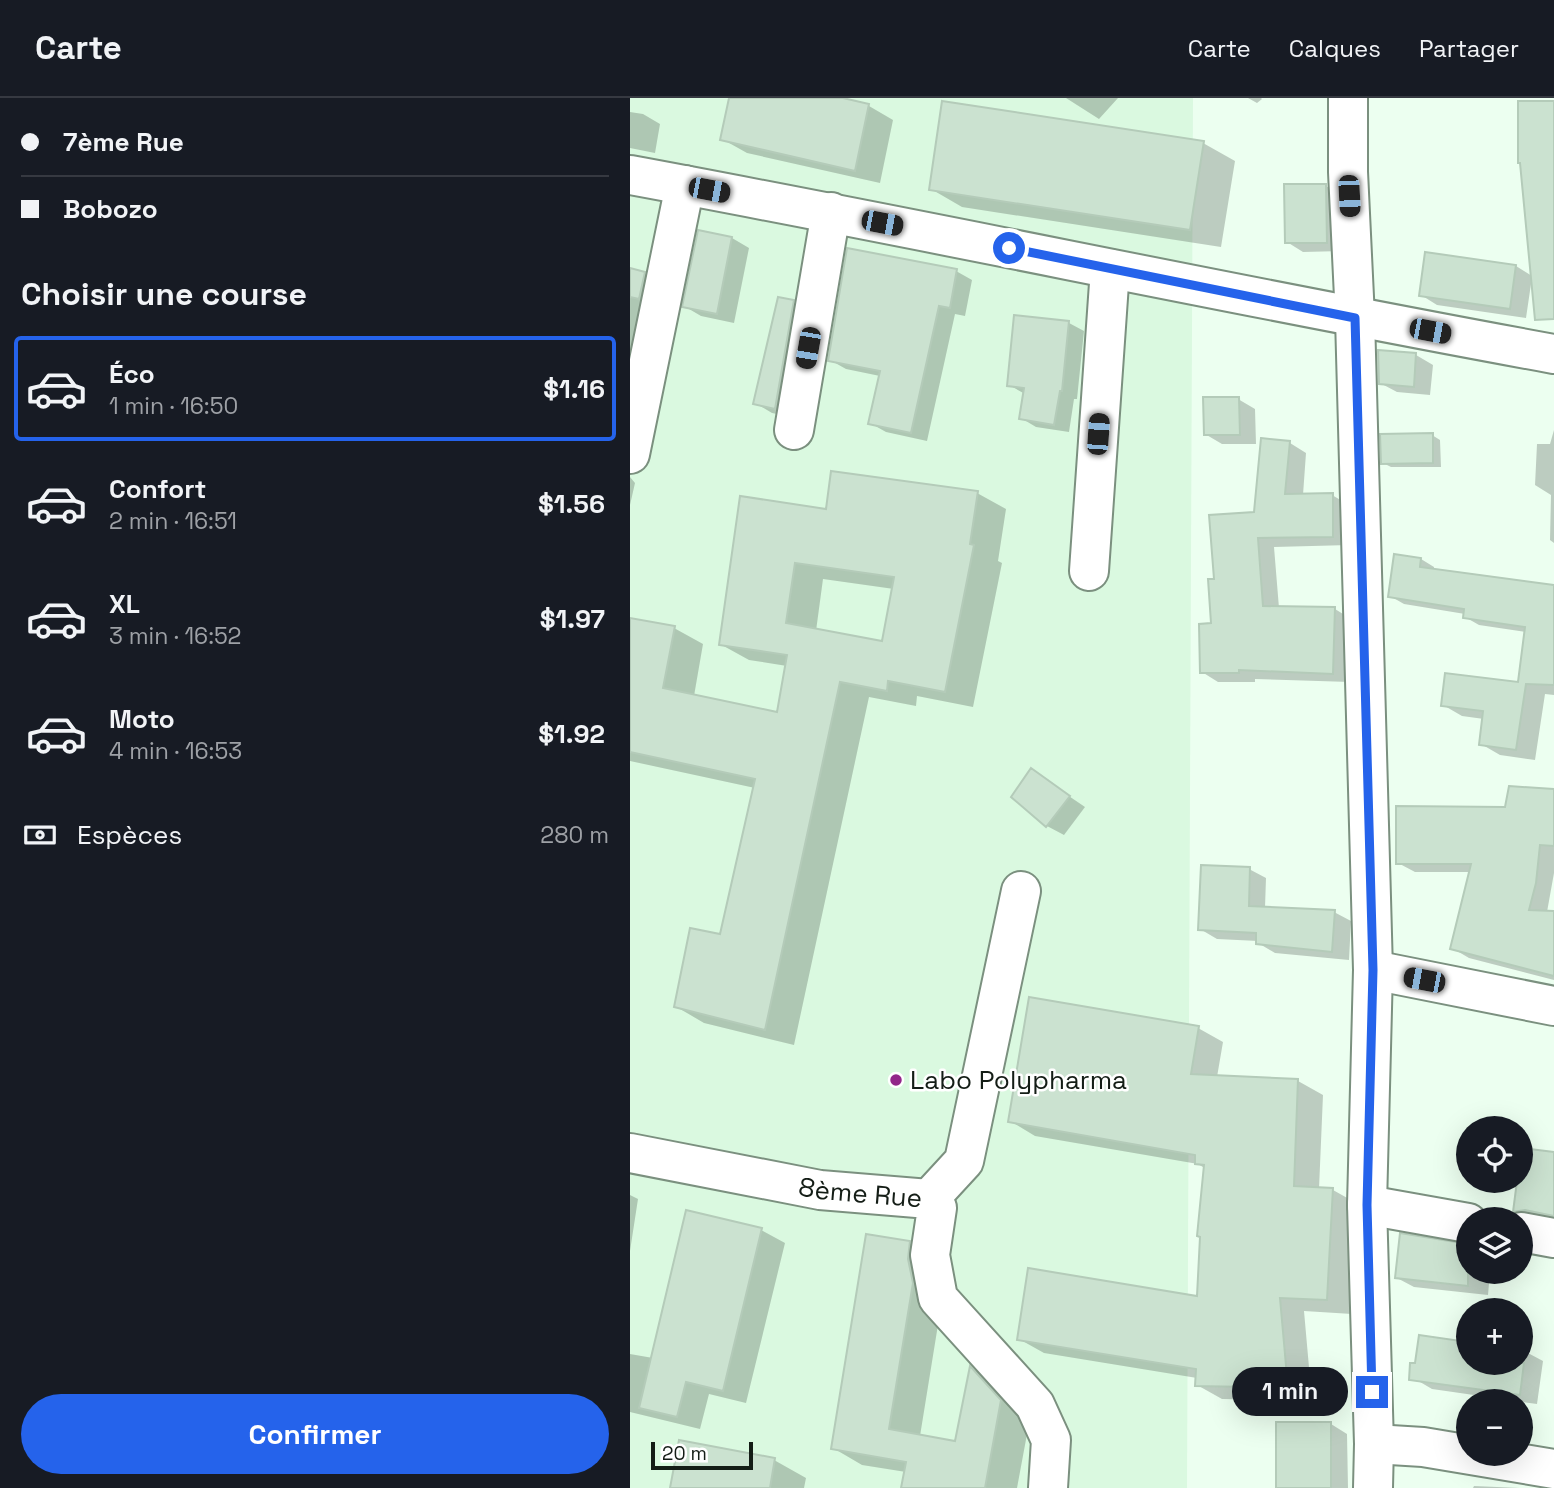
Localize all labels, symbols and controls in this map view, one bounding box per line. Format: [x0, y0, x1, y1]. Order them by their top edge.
text: Carte [35, 27, 122, 69]
text: Carte [1188, 33, 1251, 64]
text: Calques [1289, 33, 1381, 64]
text: Partager [1419, 33, 1519, 64]
text: 7ème Rue [63, 125, 184, 159]
car [1338, 174, 1361, 218]
car [687, 176, 732, 204]
text: Bobozo [63, 192, 158, 226]
car [860, 209, 905, 237]
route start [993, 232, 1025, 264]
text: Choisir une course [21, 274, 307, 314]
car [1408, 317, 1453, 345]
car [795, 325, 822, 371]
icon: car [25, 357, 88, 420]
text: Éco [109, 357, 155, 391]
text: $1.16 [543, 372, 605, 406]
text: 1 min · 16:50 [109, 391, 238, 421]
car [1087, 412, 1110, 456]
icon: car [25, 472, 88, 535]
text: Confort [109, 472, 206, 506]
text: $1.56 [538, 487, 605, 521]
text: 2 min · 16:51 [109, 506, 237, 536]
icon: car [25, 587, 88, 650]
text: XL [109, 587, 140, 621]
text: $1.97 [540, 602, 605, 636]
text: 3 min · 16:52 [109, 621, 241, 651]
icon: car [25, 702, 88, 765]
text: Moto [109, 702, 175, 736]
text: $1.92 [538, 717, 605, 751]
text: 4 min · 16:53 [109, 736, 242, 766]
icon: cash [21, 816, 59, 854]
text: Espèces [77, 818, 182, 852]
text: 280 m [540, 820, 609, 850]
car [1402, 966, 1447, 994]
place label: Labo Polypharma [910, 1063, 1127, 1097]
marker: Labo Polypharma [888, 1072, 904, 1088]
map controls [1456, 1116, 1533, 1466]
button: locate [1456, 1116, 1533, 1193]
street label: 8ème Rue [796, 1169, 923, 1215]
button: layers [1456, 1207, 1533, 1284]
button: + [1456, 1298, 1533, 1375]
callout: 1 min [1232, 1368, 1348, 1416]
text: 1 min [1262, 1376, 1318, 1406]
route end [1356, 1376, 1388, 1408]
button: − [1456, 1389, 1533, 1466]
button: Confirmer [21, 1394, 609, 1474]
scale bar [651, 1439, 752, 1471]
text: 20 m [662, 1441, 707, 1466]

